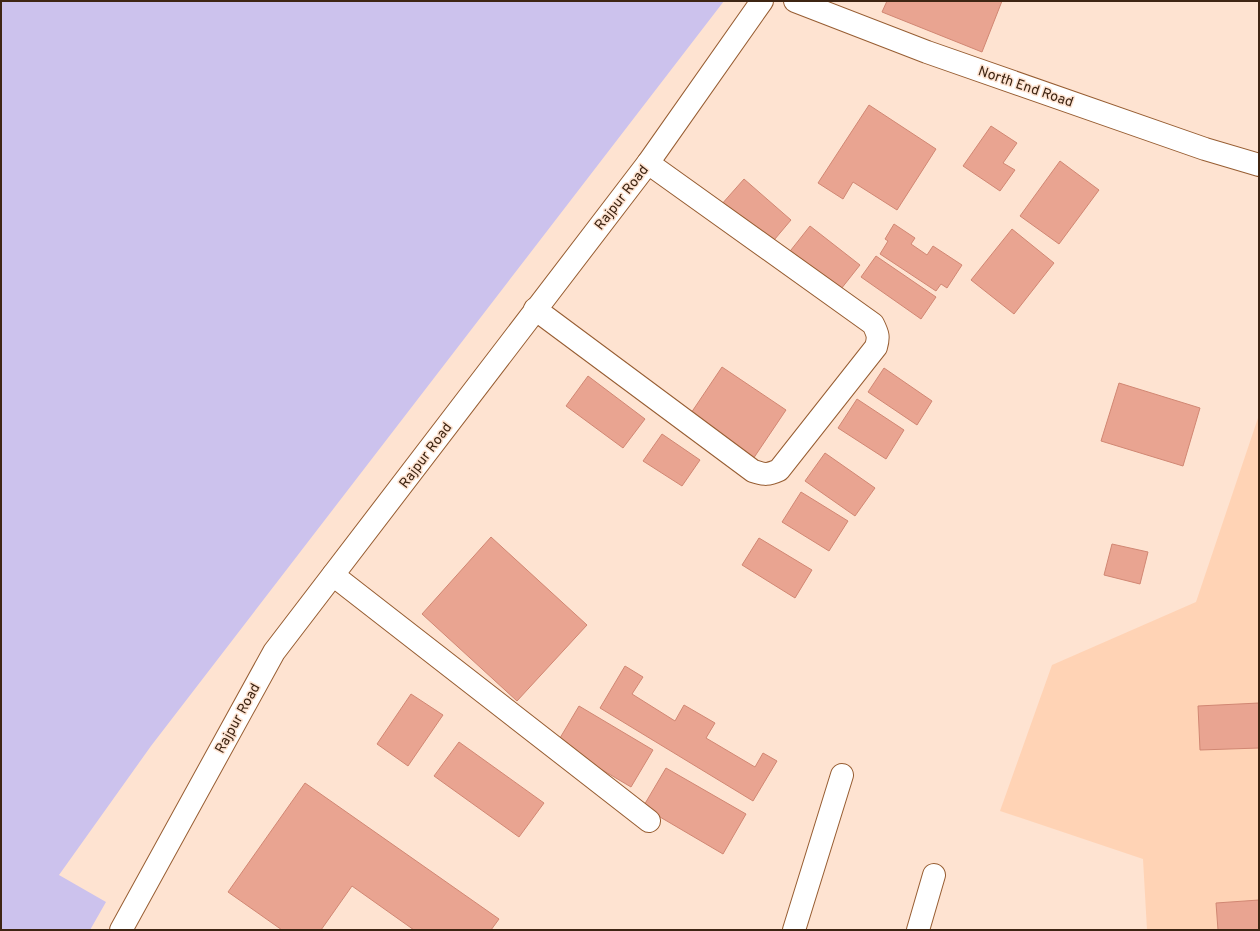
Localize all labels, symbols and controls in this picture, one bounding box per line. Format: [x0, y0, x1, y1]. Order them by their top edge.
street label: North End Road [976, 63, 1075, 112]
street label: Rajpur Road [592, 162, 653, 234]
street label: Rajpur Road [396, 420, 456, 492]
street label: Rajpur Road [212, 681, 265, 757]

